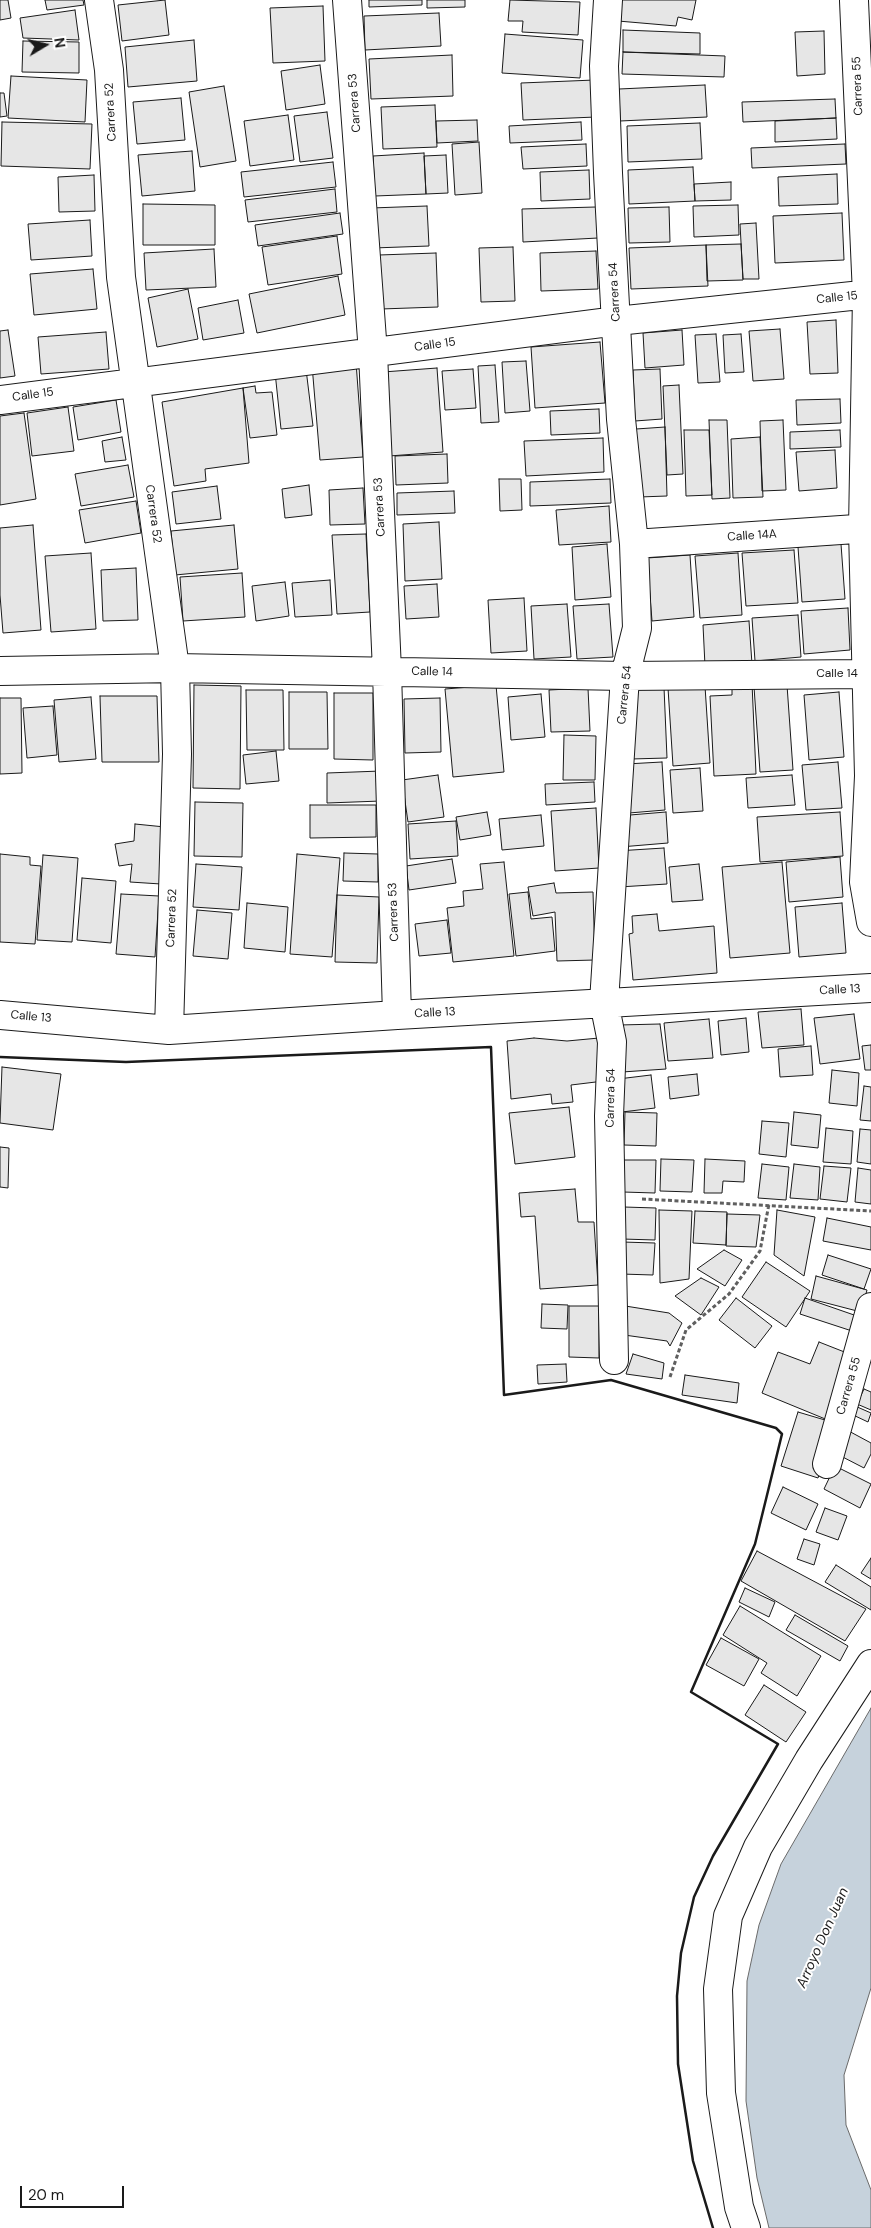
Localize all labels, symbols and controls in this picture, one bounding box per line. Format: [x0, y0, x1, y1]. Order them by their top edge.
north arrow [20, 20, 70, 70]
text: N [50, 36, 70, 49]
street label: Carrera 55 [850, 56, 866, 116]
street label: Carrera 53 [346, 73, 364, 133]
street label: Carrera 52 [102, 82, 120, 142]
street label: Carrera 54 [606, 262, 624, 322]
street label: Calle 15 [816, 289, 858, 307]
street label: Calle 15 [413, 335, 457, 355]
street label: Calle 15 [11, 385, 55, 405]
street label: Carrera 53 [371, 477, 389, 537]
street label: Carrera 52 [142, 484, 164, 544]
street label: Calle 14A [727, 527, 777, 545]
street label: Calle 14 [411, 664, 453, 680]
street label: Carrera 54 [615, 665, 635, 725]
street label: Calle 14 [816, 667, 858, 681]
street label: Carrera 53 [386, 882, 402, 942]
street label: Carrera 52 [164, 888, 180, 948]
street label: Calle 13 [819, 982, 861, 998]
street label: Calle 13 [414, 1005, 456, 1021]
street label: Calle 13 [10, 1008, 52, 1026]
street label: Carrera 54 [603, 1068, 619, 1128]
street label: Carrera 55 [834, 1355, 864, 1417]
water label: Arroyo Don Juan [793, 1885, 853, 1991]
scale bar [22, 2176, 126, 2208]
text: 20 m [28, 2185, 64, 2205]

